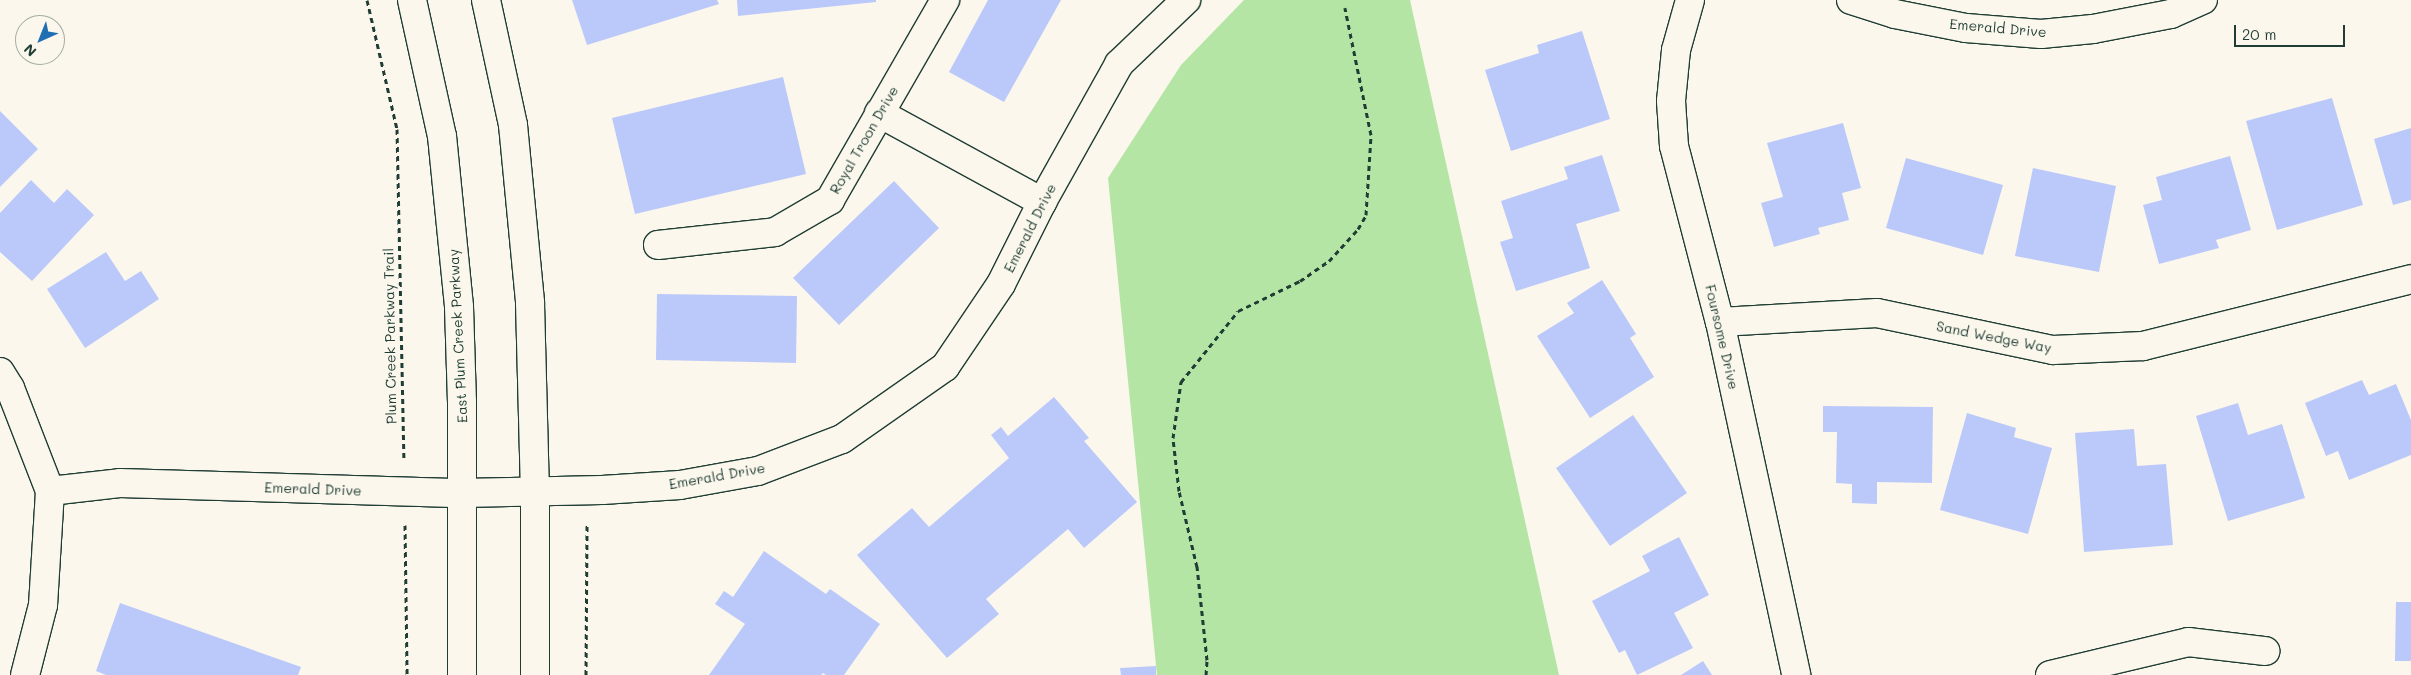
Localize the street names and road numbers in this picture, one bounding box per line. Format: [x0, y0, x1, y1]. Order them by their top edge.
street label: Emerald Drive [1949, 15, 2047, 41]
street label: Royal Troon Drive [826, 83, 902, 197]
street label: Emerald Drive [1000, 181, 1060, 275]
street label: Plum Creek Parkway Trail [380, 248, 400, 424]
street label: East Plum Creek Parkway [445, 248, 471, 424]
street label: Foursome Drive [1702, 283, 1742, 391]
street label: Sand Wedge Way [1935, 318, 2053, 356]
street label: Emerald Drive [668, 459, 766, 493]
street label: Emerald Drive [264, 479, 362, 499]

